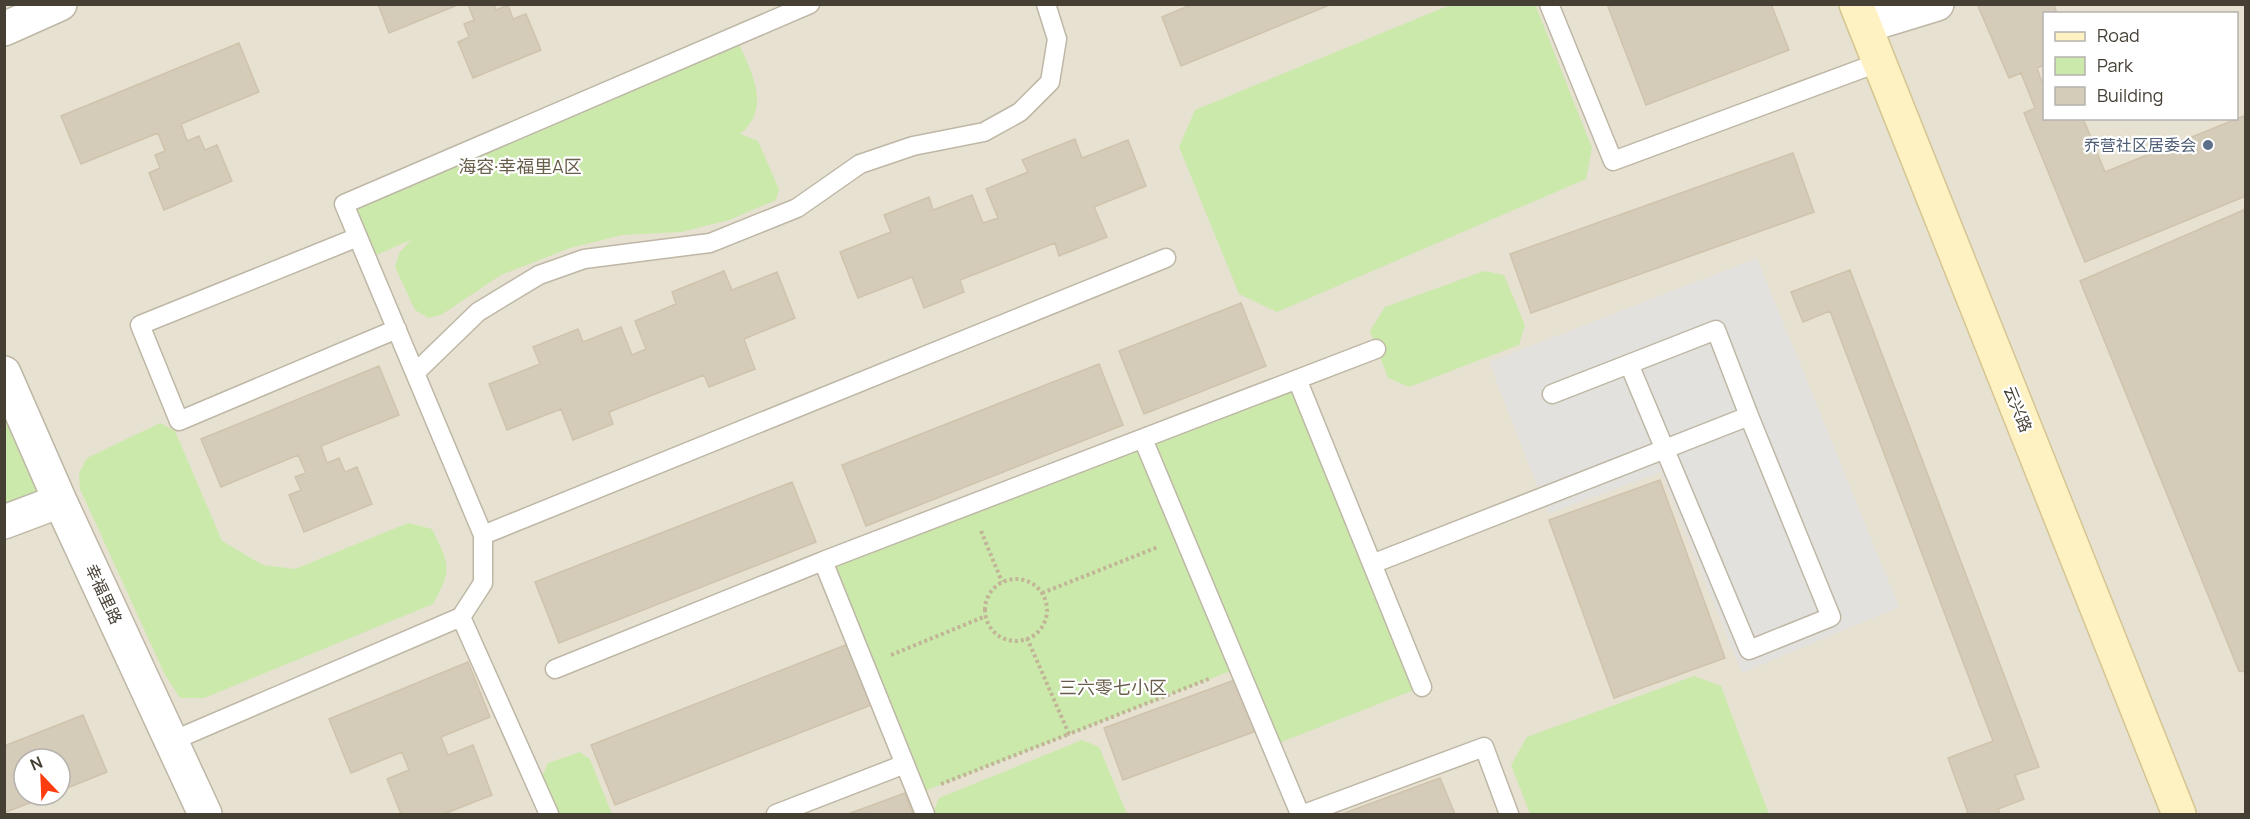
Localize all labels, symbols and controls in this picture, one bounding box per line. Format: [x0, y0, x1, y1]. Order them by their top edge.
legend [2043, 12, 2238, 120]
text: Road [2097, 23, 2140, 47]
text: Park [2097, 53, 2134, 77]
text: Building [2097, 83, 2163, 107]
place label: 乔营社区居委会 [2084, 134, 2196, 156]
marker: 乔营社区居委会 [2201, 138, 2215, 152]
district label: 海容·幸福里A区 [458, 154, 582, 178]
street label: 云兴路 [1999, 383, 2037, 435]
street label: 幸福里路 [81, 560, 127, 628]
district label: 三六零七小区 [1059, 675, 1167, 699]
north arrow [12, 747, 72, 807]
text: N [27, 751, 46, 776]

